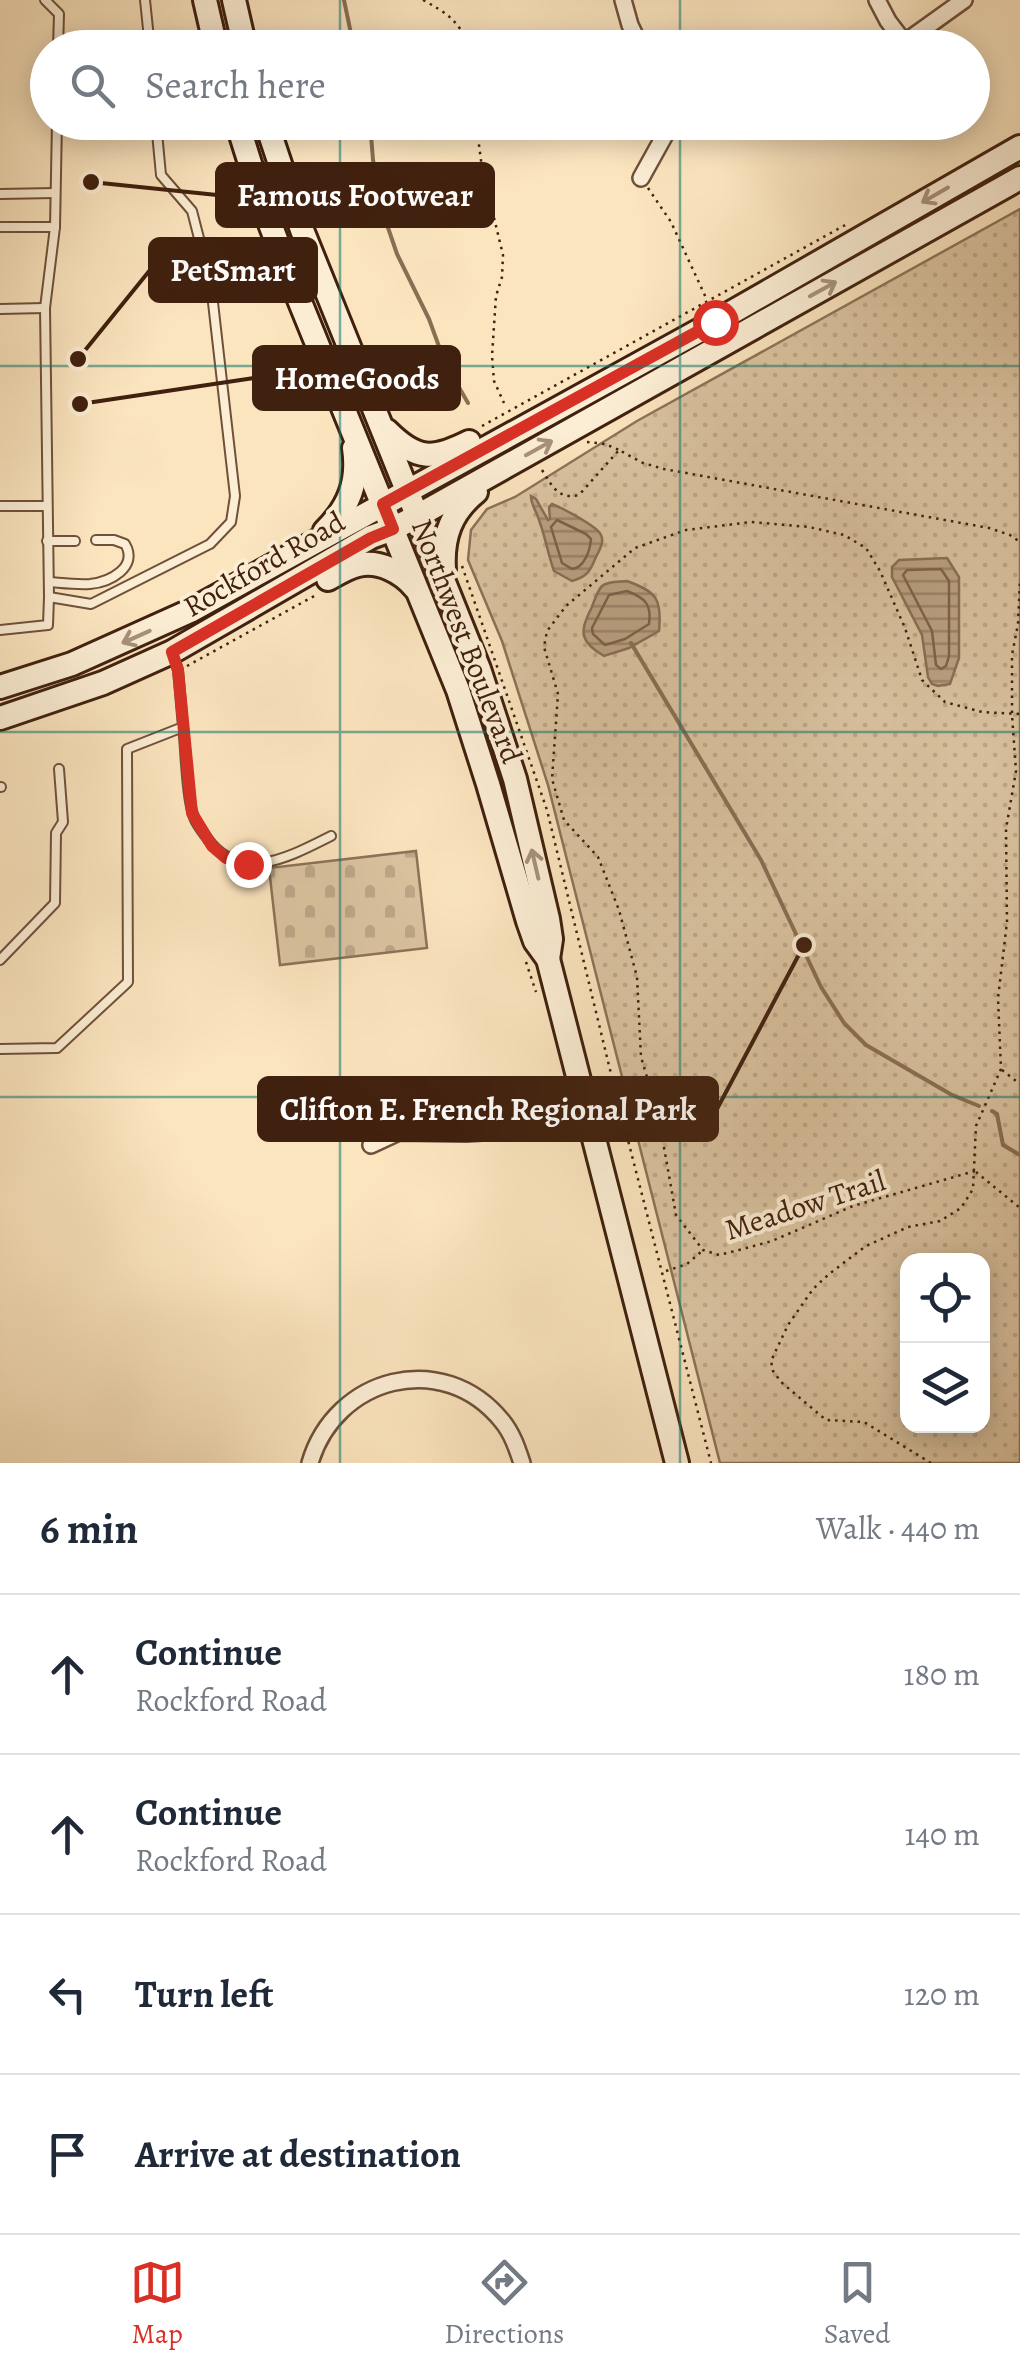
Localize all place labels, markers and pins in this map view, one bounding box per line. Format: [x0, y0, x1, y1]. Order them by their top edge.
callout: Famous Footwear [217, 164, 493, 226]
callout: PetSmart [150, 239, 316, 301]
callout: HomeGoods [254, 347, 459, 409]
callout: Clifton E. French Regional Park [259, 1078, 717, 1140]

